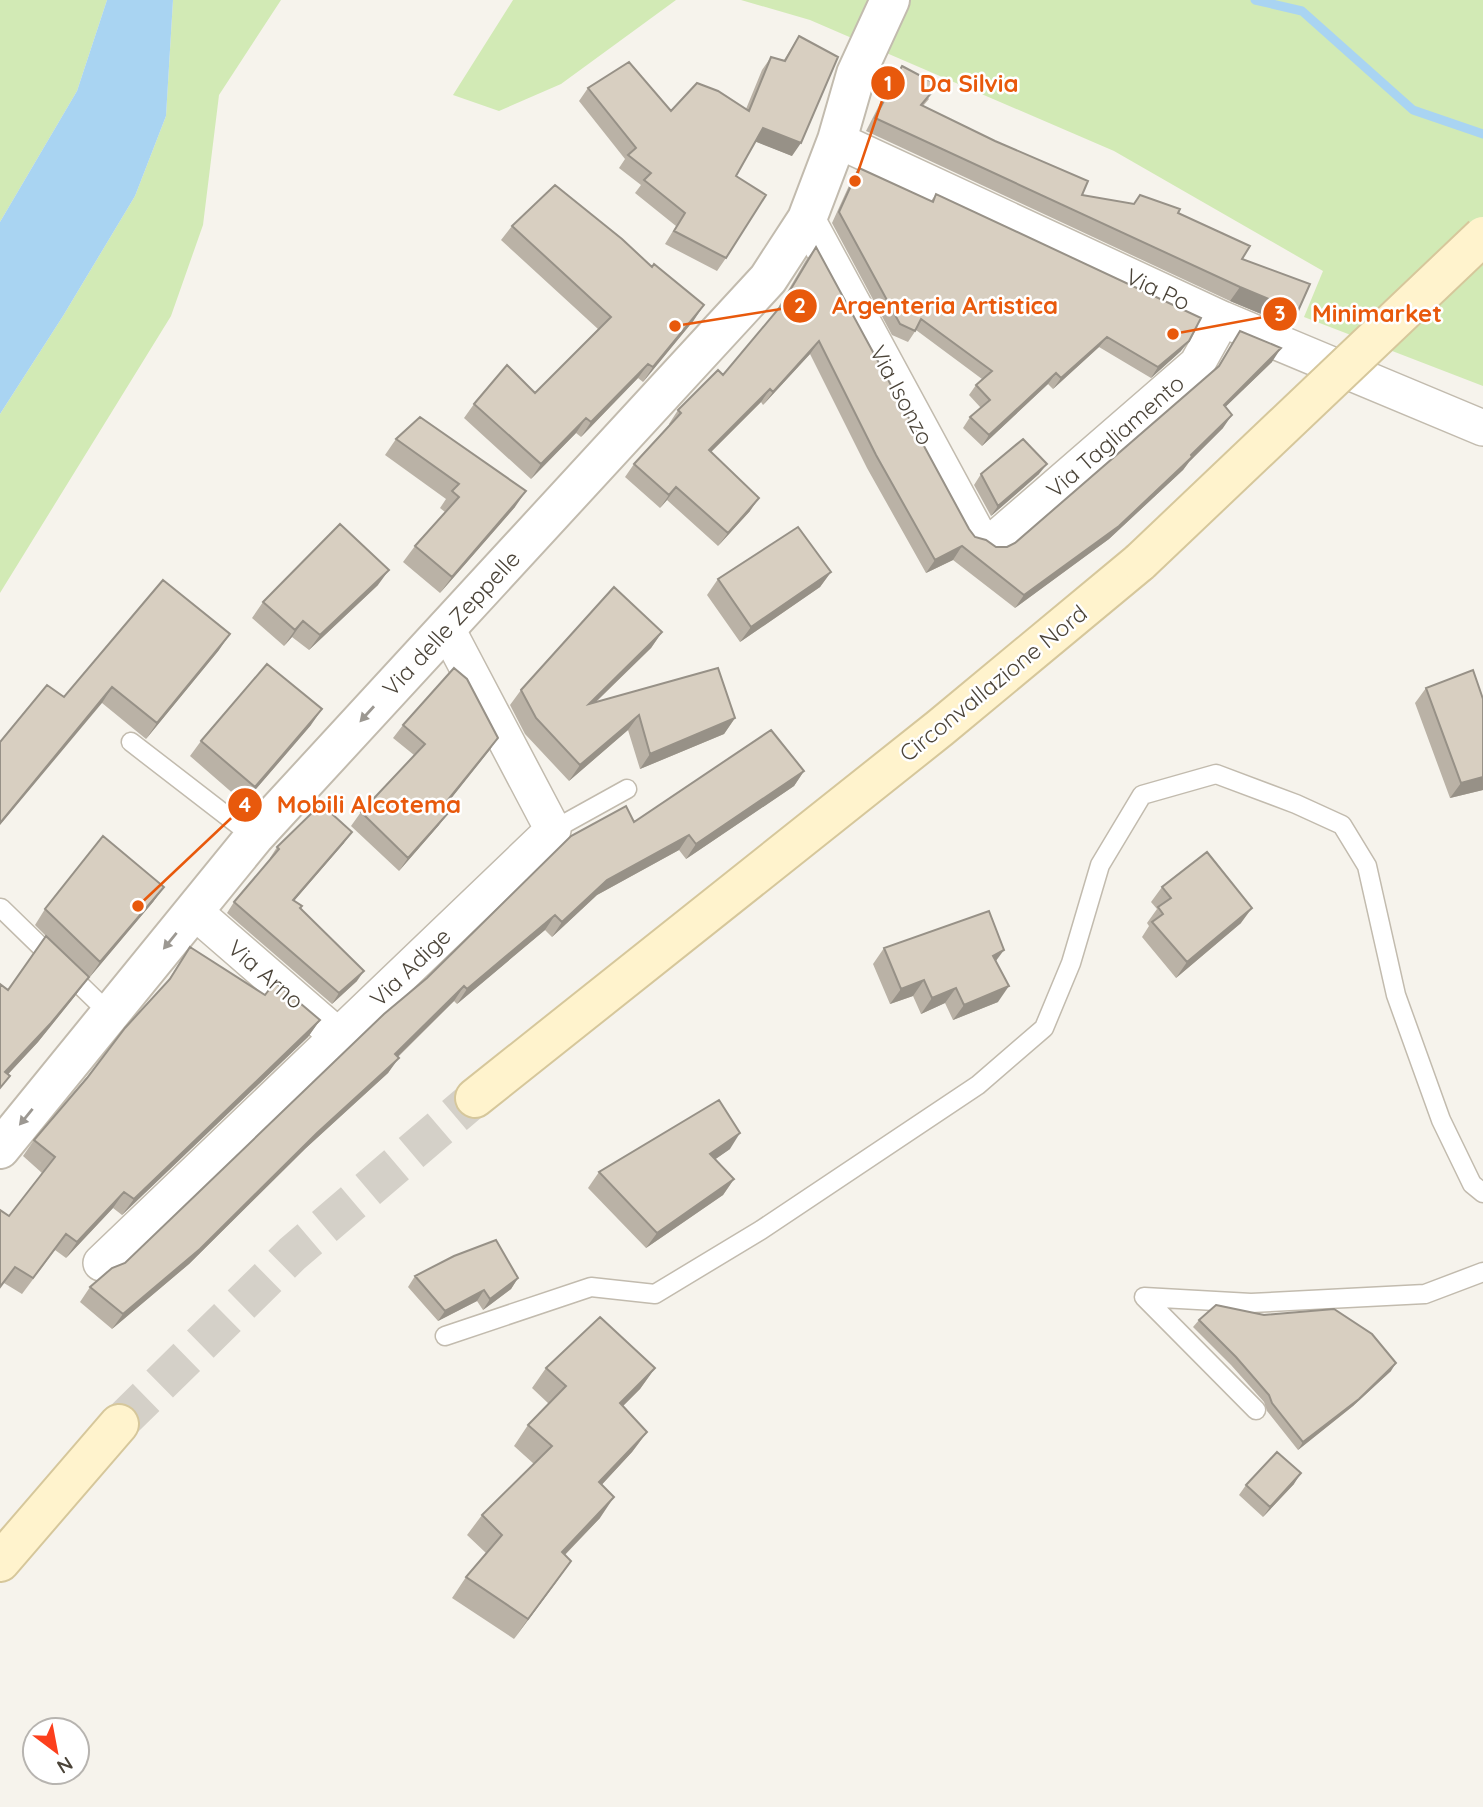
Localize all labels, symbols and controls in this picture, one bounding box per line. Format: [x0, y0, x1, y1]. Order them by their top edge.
callout: Da Silvia [870, 61, 1032, 106]
text: Da Silvia [919, 68, 1019, 98]
text: 1 [884, 70, 892, 96]
street label: Via Po [1121, 262, 1195, 316]
callout: Argenteria Artistica [783, 283, 1072, 328]
text: Argenteria Artistica [832, 290, 1058, 320]
callout: Minimarket [1263, 291, 1456, 336]
text: 2 [794, 292, 806, 318]
text: Minimarket [1312, 298, 1442, 328]
text: 3 [1274, 300, 1286, 326]
street label: Via Isonzo [864, 340, 940, 450]
street label: Via Tagliamento [1040, 368, 1190, 504]
street label: Via delle Zeppelle [376, 544, 526, 702]
street label: Circonvallazione Nord [893, 598, 1093, 768]
one-way arrow [359, 705, 375, 723]
callout: Mobili Alcotema [228, 782, 475, 827]
text: Mobili Alcotema [277, 789, 461, 819]
text: 4 [239, 791, 251, 817]
street label: Via Adige [364, 921, 456, 1013]
one-way arrow [163, 932, 178, 950]
street label: Via Arno [222, 933, 310, 1015]
one-way arrow [19, 1109, 34, 1126]
north arrow [21, 1716, 91, 1786]
text: N [53, 1752, 77, 1779]

